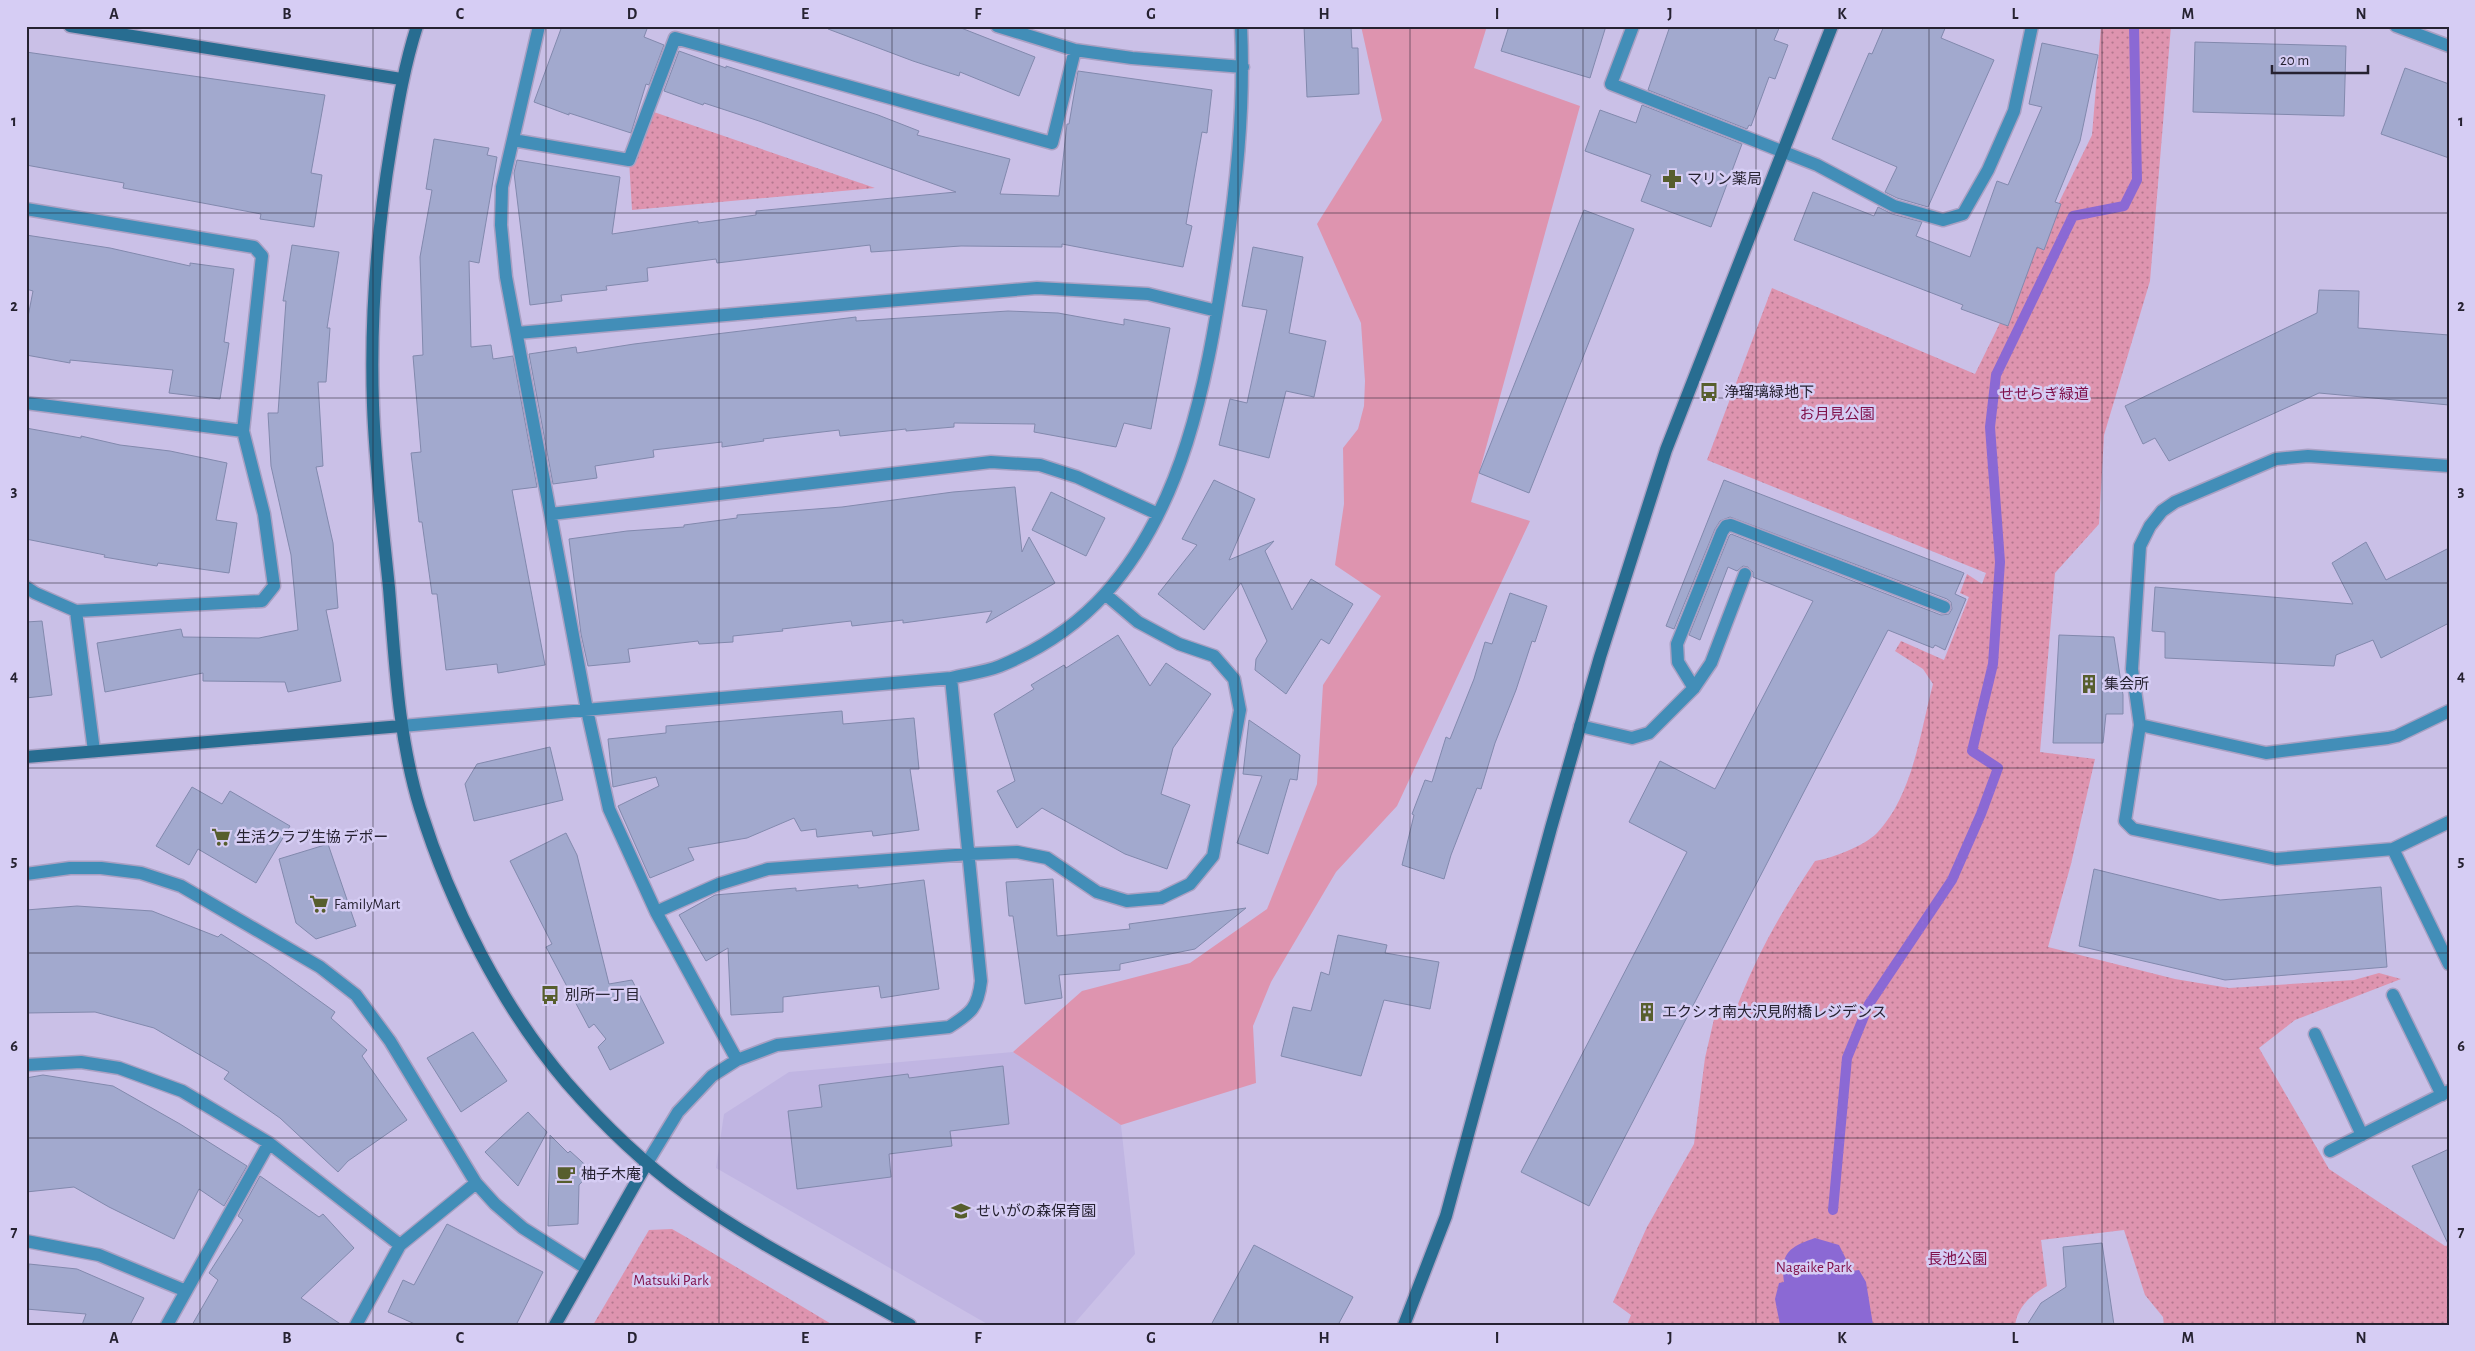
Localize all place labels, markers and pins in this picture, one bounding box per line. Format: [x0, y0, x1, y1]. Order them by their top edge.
pharmacy icon: マリン薬局 [1661, 168, 1683, 190]
place label: マリン薬局 [1687, 171, 1762, 187]
bus stop icon: 浄瑠璃緑地下 [1698, 381, 1720, 403]
place label: 浄瑠璃緑地下 [1724, 384, 1814, 400]
building icon: 集会所 [2078, 673, 2100, 695]
place label: 集会所 [2104, 676, 2149, 692]
supermarket icon: 生活クラブ生協 デポー [210, 826, 232, 848]
place label: 生活クラブ生協 デポー [236, 828, 388, 845]
supermarket icon: FamilyMart [308, 893, 330, 915]
place label: FamilyMart [334, 897, 401, 912]
bus stop icon: 別所一丁目 [539, 984, 561, 1006]
place label: 別所一丁目 [565, 987, 640, 1003]
building icon: エクシオ南大沢見附橋レジデンス [1636, 1001, 1658, 1023]
place label: エクシオ南大沢見附橋レジデンス [1662, 1003, 1887, 1020]
cafe icon: 柚子木庵 [555, 1163, 577, 1185]
place label: 柚子木庵 [581, 1165, 641, 1182]
school or university icon: せいがの森保育園 [950, 1200, 972, 1222]
place label: せいがの森保育園 [976, 1203, 1096, 1219]

